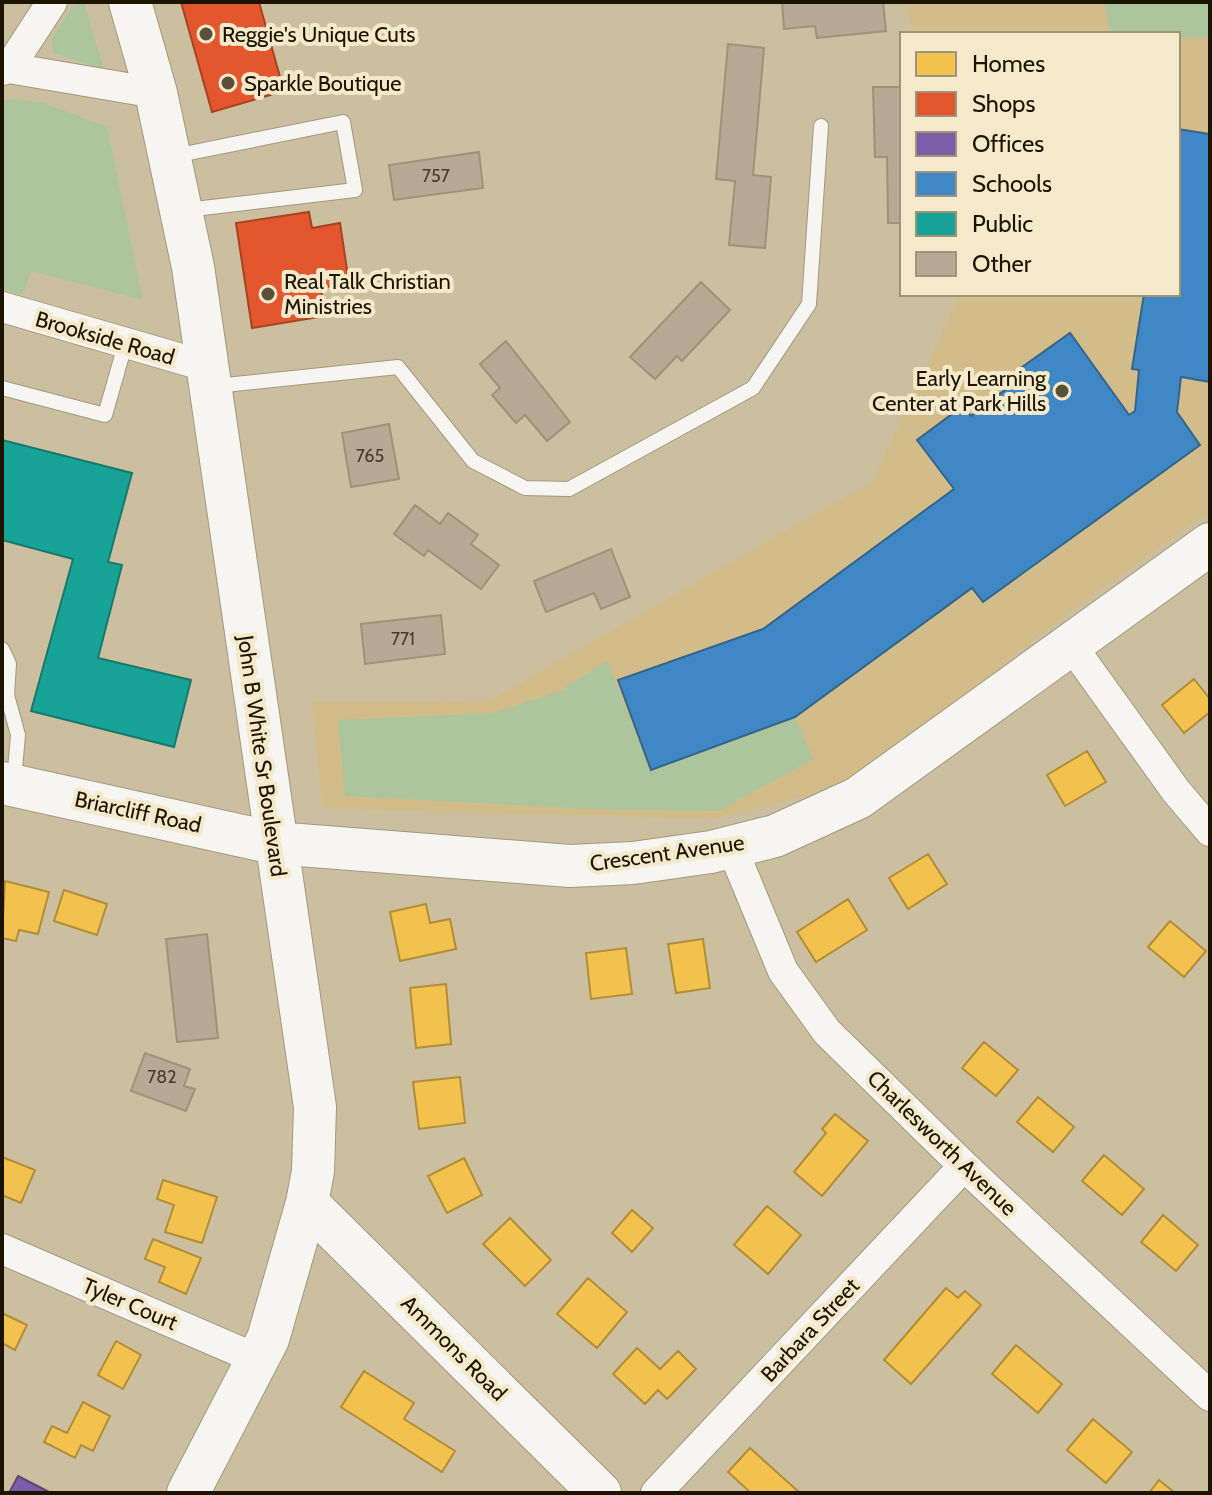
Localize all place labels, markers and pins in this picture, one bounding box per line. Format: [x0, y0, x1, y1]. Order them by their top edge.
place label: Reggie's Unique Cuts [222, 21, 415, 48]
marker: Reggie's Unique Cuts [197, 25, 215, 43]
place label: Sparkle Boutique [244, 70, 402, 97]
marker: Sparkle Boutique [219, 74, 237, 92]
place label: Real Talk Christian Ministries [284, 268, 451, 320]
marker: Real Talk Christian Ministries [259, 285, 277, 303]
place label: Early Learning Center at Park Hills [872, 365, 1047, 417]
marker: Early Learning Center at Park Hills [1053, 382, 1071, 400]

